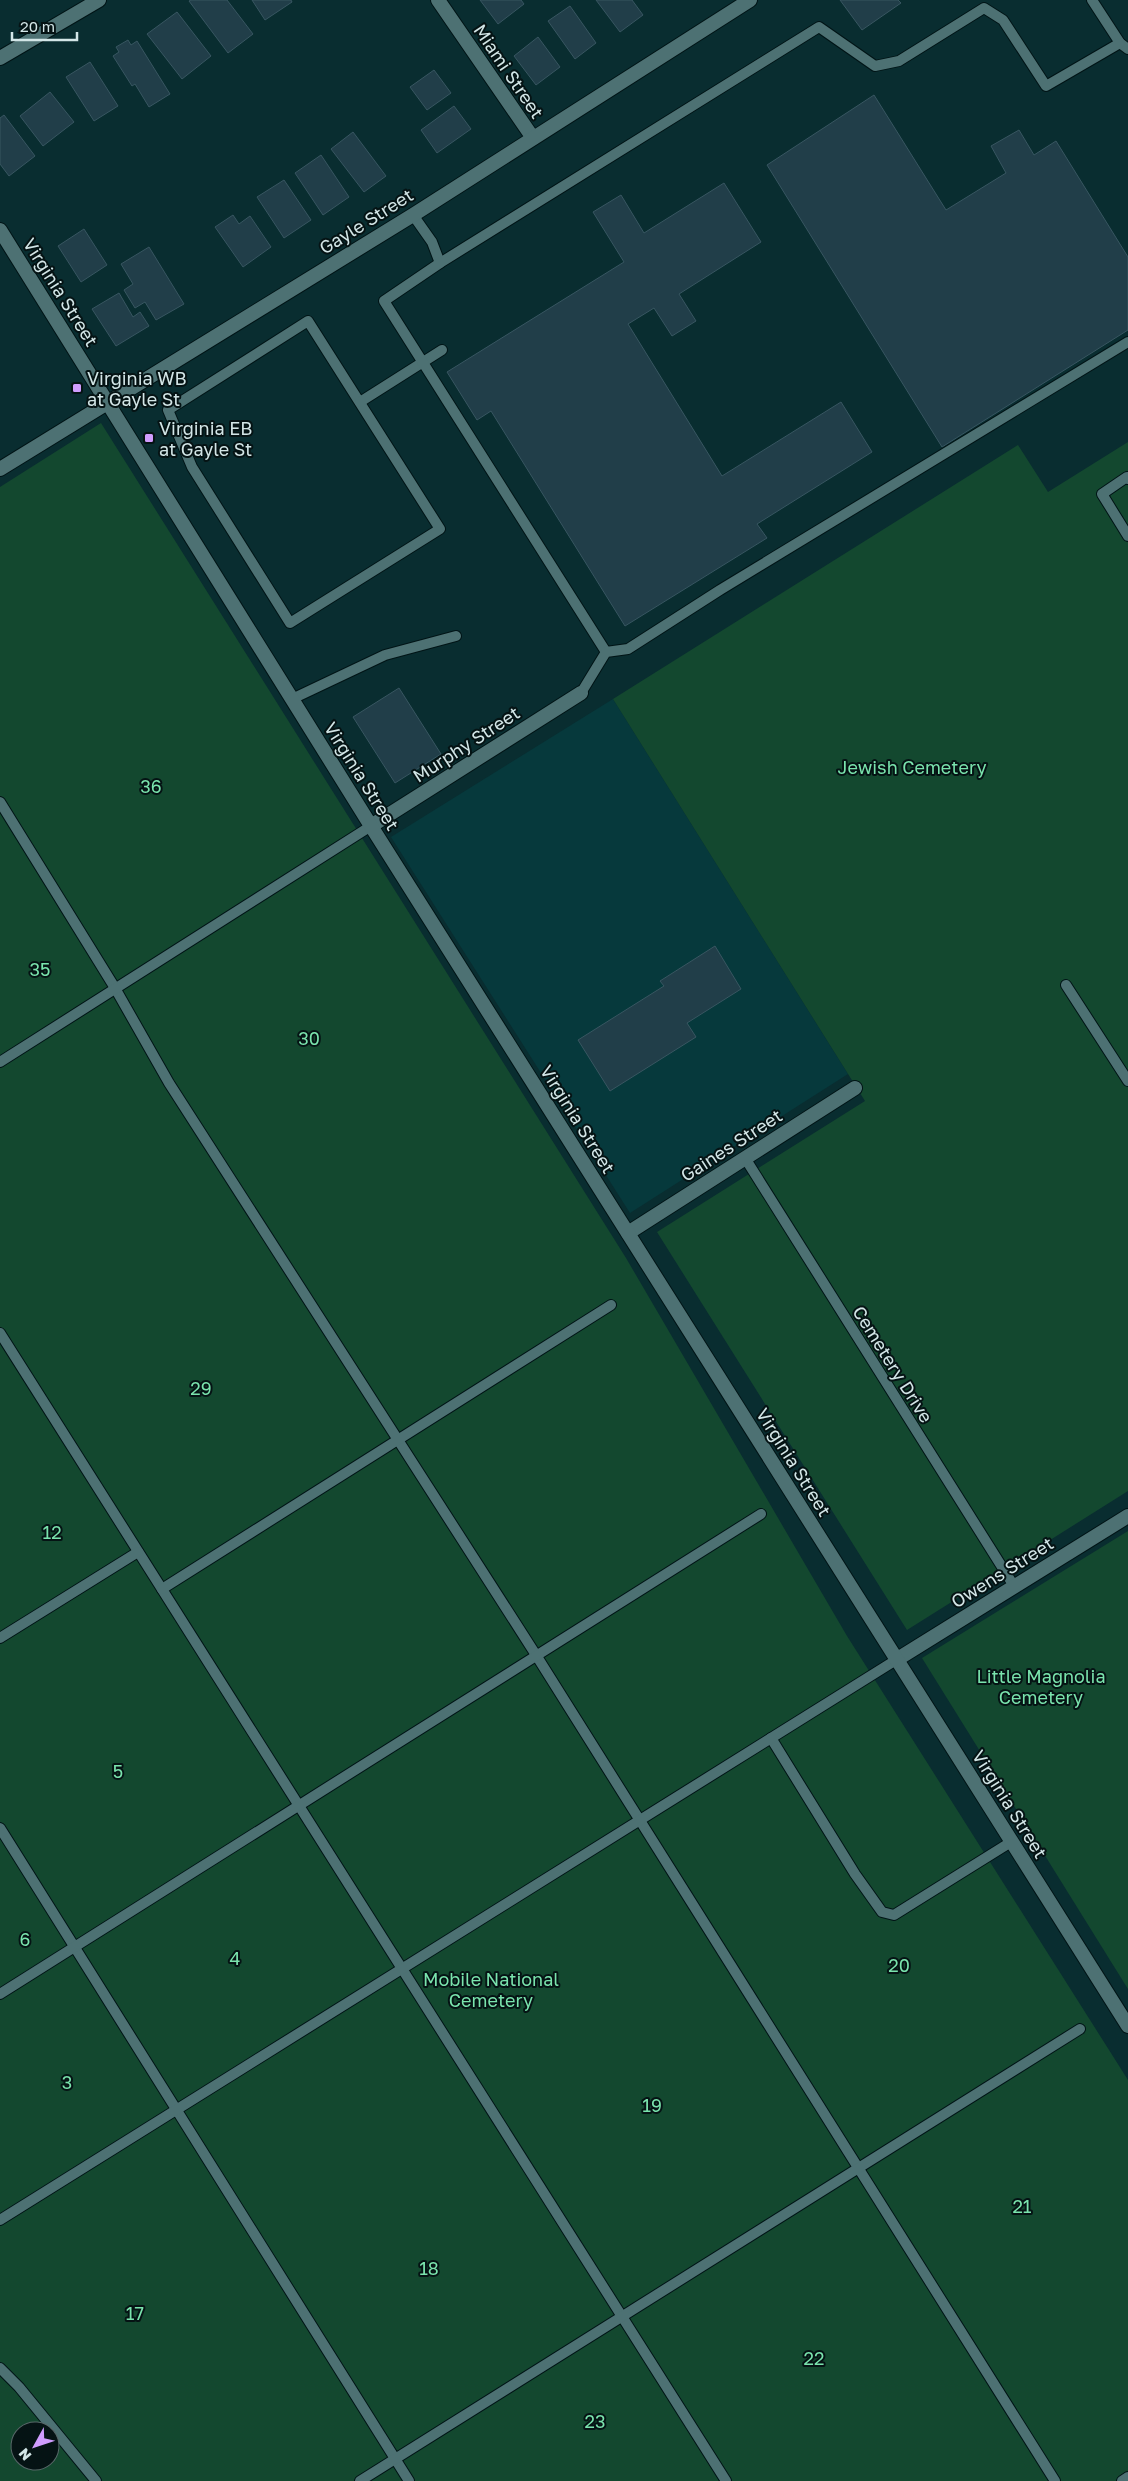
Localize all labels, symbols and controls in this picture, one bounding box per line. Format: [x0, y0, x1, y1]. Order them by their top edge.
scale bar [12, 10, 78, 42]
text: 20 m [20, 17, 55, 35]
street label: Miami Street [469, 20, 549, 122]
street label: Gayle Street [315, 183, 417, 259]
street label: Virginia Street [19, 234, 103, 350]
place label: Virginia WB at Gayle St [87, 367, 187, 410]
marker: Virginia WB at Gayle St [71, 382, 83, 394]
place label: Virginia EB at Gayle St [159, 417, 252, 460]
marker: Virginia EB at Gayle St [143, 432, 155, 444]
street label: Murphy Street [408, 701, 524, 787]
street label: Virginia Street [320, 718, 404, 834]
park label: Jewish Cemetery [837, 756, 987, 778]
park label: 36 [140, 775, 162, 797]
park label: 35 [30, 958, 50, 980]
park label: 30 [298, 1027, 320, 1049]
street label: Virginia Street [536, 1061, 620, 1177]
street label: Gaines Street [676, 1104, 786, 1186]
street label: Cemetery Drive [848, 1302, 938, 1426]
park label: 29 [190, 1377, 212, 1399]
street label: Virginia Street [752, 1404, 836, 1520]
park label: 12 [42, 1521, 62, 1543]
street label: Owens Street [947, 1532, 1057, 1612]
park label: Little Magnolia Cemetery [976, 1665, 1106, 1708]
street label: Virginia Street [968, 1746, 1052, 1862]
park label: 5 [113, 1760, 123, 1782]
park label: 6 [20, 1928, 30, 1950]
park label: 4 [230, 1947, 241, 1969]
park label: 20 [888, 1954, 910, 1976]
park label: Mobile National Cemetery [423, 1968, 559, 2011]
park label: 3 [62, 2071, 72, 2093]
park label: 19 [642, 2094, 662, 2116]
park label: 21 [1012, 2195, 1032, 2217]
park label: 18 [419, 2257, 439, 2279]
park label: 17 [126, 2302, 144, 2324]
park label: 22 [804, 2347, 824, 2369]
park label: 23 [585, 2410, 605, 2432]
north arrow [10, 2421, 60, 2471]
text: N [15, 2445, 35, 2464]

